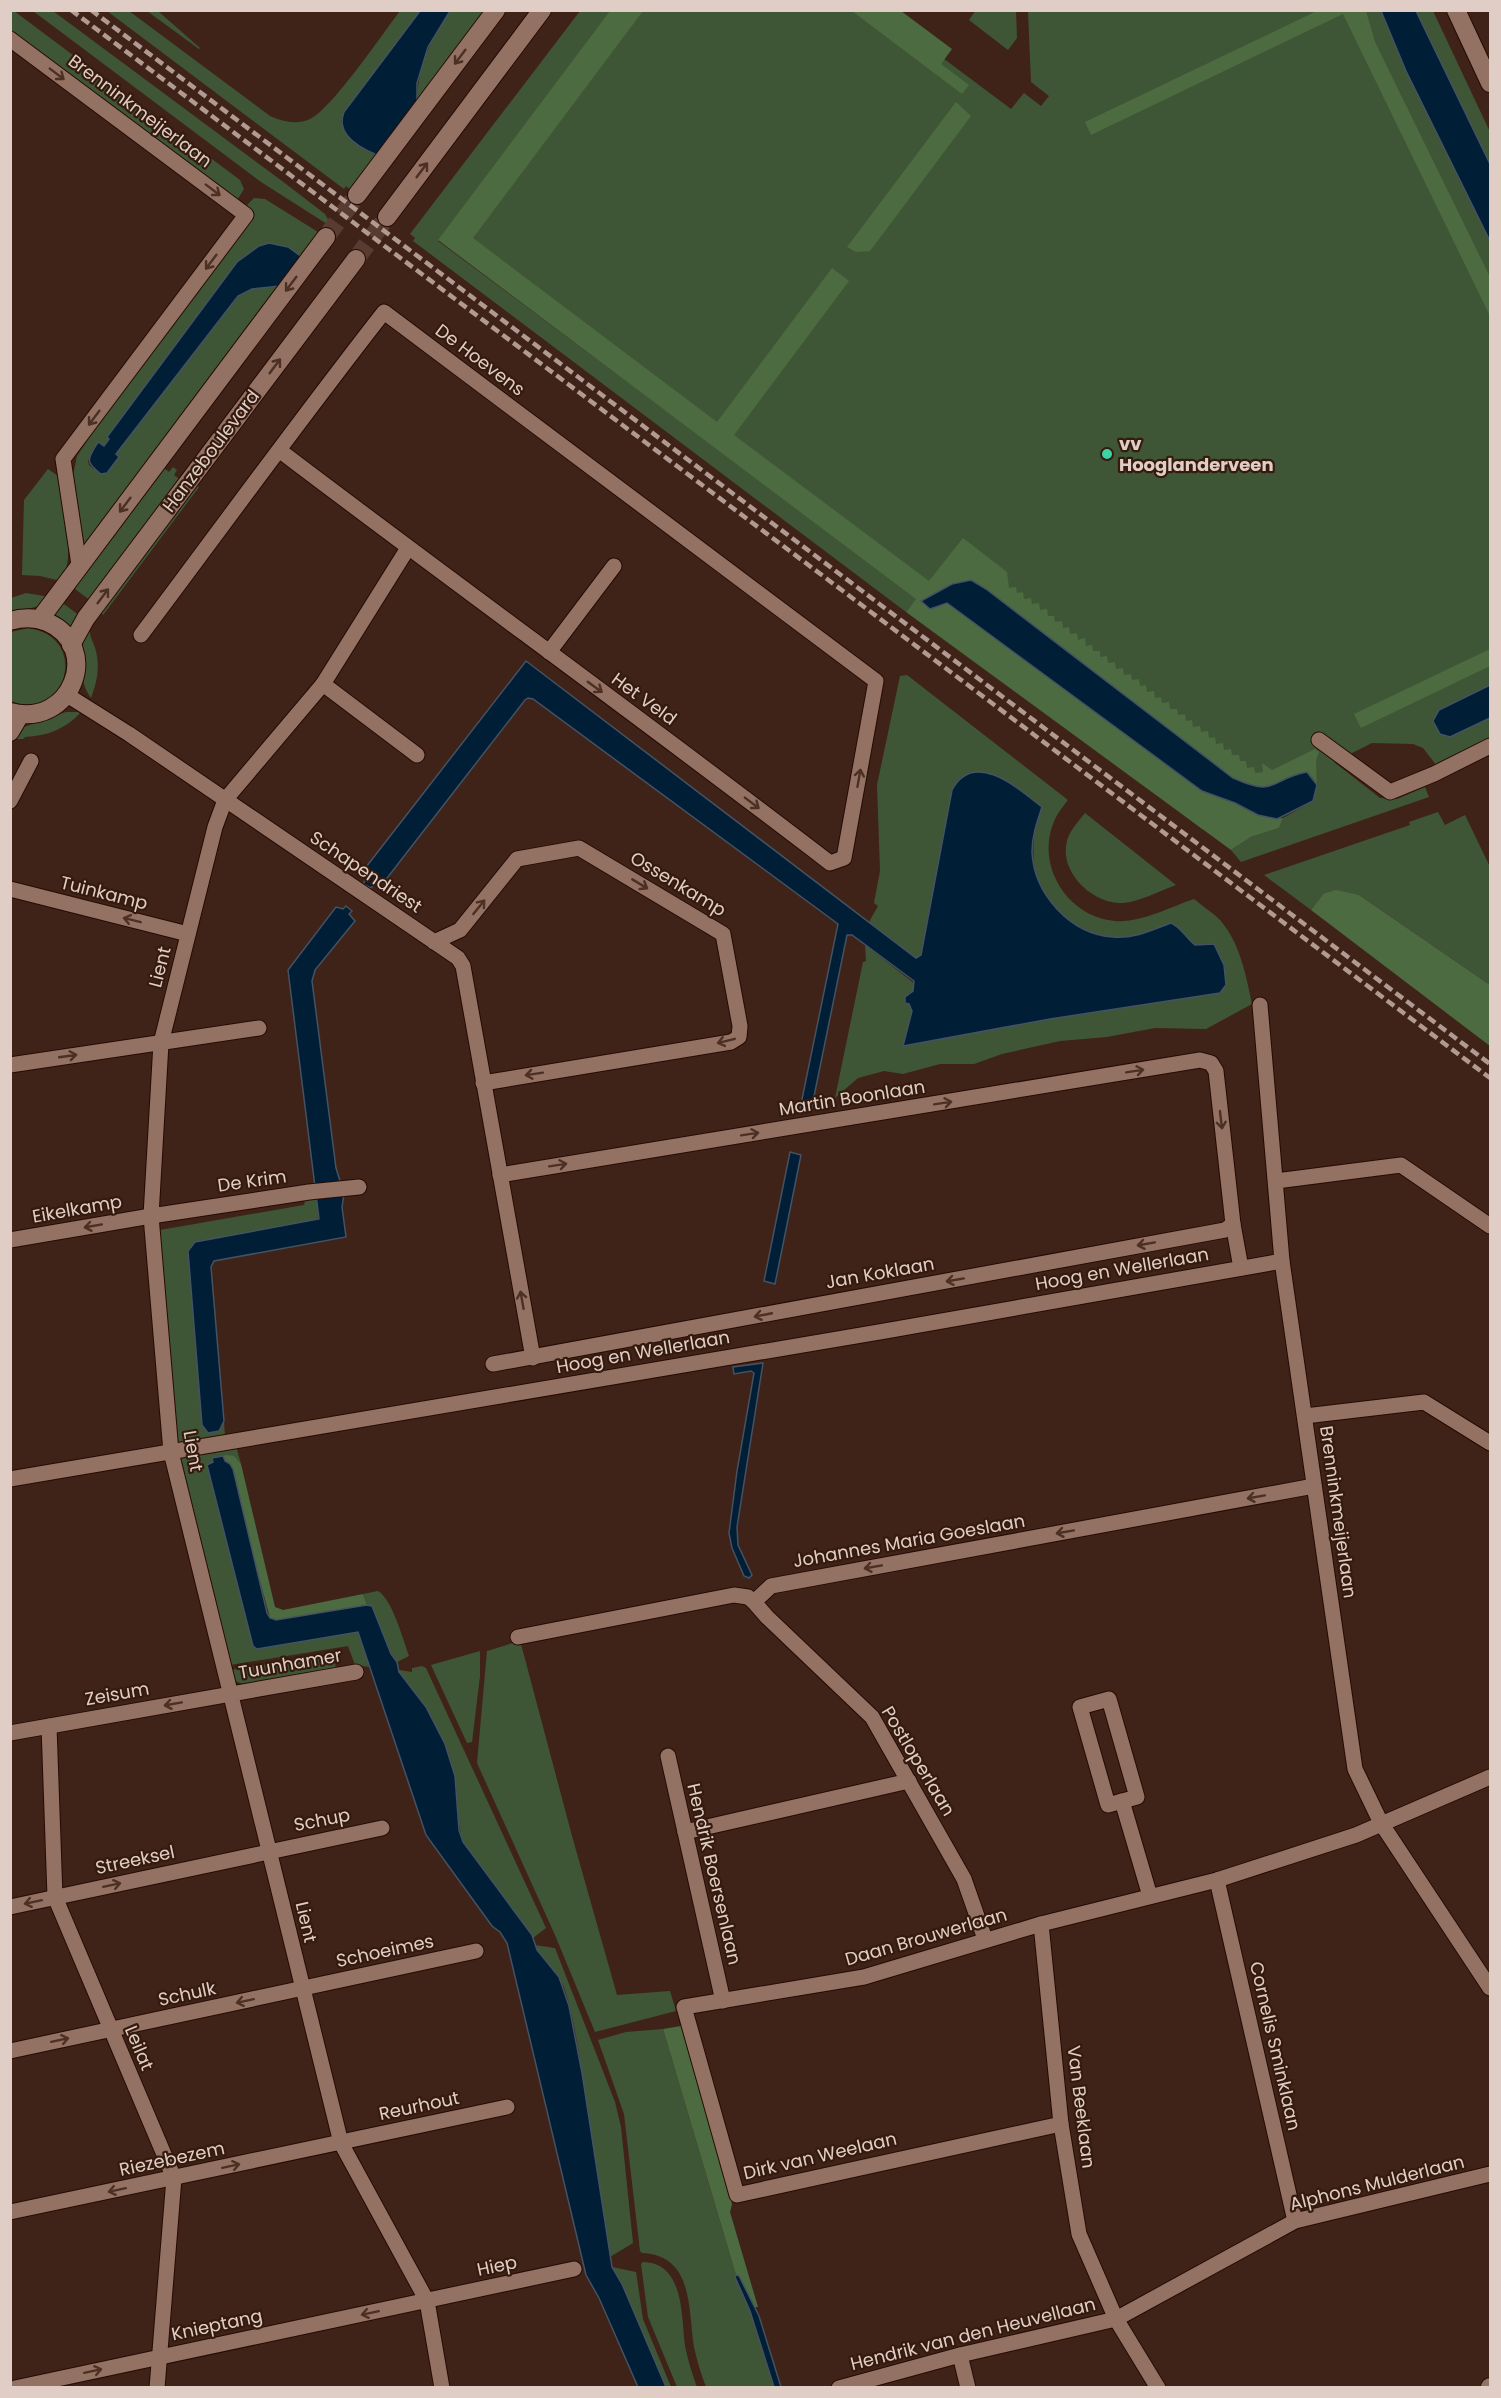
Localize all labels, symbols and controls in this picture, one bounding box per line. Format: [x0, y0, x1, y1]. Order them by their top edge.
street label: Brenninkmeijerlaan [63, 48, 217, 173]
one-way arrow [454, 49, 467, 65]
one-way arrow [49, 67, 65, 80]
one-way arrow [416, 163, 428, 179]
one-way arrow [205, 184, 221, 197]
one-way arrow [205, 254, 218, 270]
one-way arrow [285, 275, 297, 291]
street label: De Hoevens [430, 318, 530, 401]
one-way arrow [269, 358, 281, 374]
street label: Hanzeboulevard [156, 384, 265, 517]
one-way arrow [88, 410, 101, 426]
place label: vv Hooglanderveen [1119, 431, 1274, 477]
marker: vv Hooglanderveen [1100, 447, 1114, 461]
one-way arrow [119, 496, 131, 512]
one-way arrow [97, 588, 109, 604]
street label: Het Veld [607, 666, 682, 731]
one-way arrow [587, 681, 603, 694]
one-way arrow [853, 768, 864, 788]
one-way arrow [744, 797, 760, 810]
street label: Schapendriest [305, 825, 427, 918]
street label: Ossenkamp [626, 845, 731, 922]
street label: Tuinkamp [58, 870, 150, 915]
one-way arrow [631, 879, 648, 891]
one-way arrow [472, 899, 485, 915]
one-way arrow [123, 914, 142, 925]
street label: Lient [142, 944, 177, 990]
one-way arrow [717, 1036, 736, 1048]
one-way arrow [58, 1051, 78, 1062]
one-way arrow [1125, 1065, 1145, 1076]
one-way arrow [524, 1069, 544, 1080]
street label: Martin Boonlaan [777, 1074, 927, 1121]
one-way arrow [933, 1097, 952, 1108]
one-way arrow [1216, 1109, 1227, 1129]
one-way arrow [740, 1128, 760, 1139]
one-way arrow [548, 1160, 567, 1171]
street label: De Krim [216, 1163, 288, 1198]
street label: Eikelkamp [30, 1188, 124, 1229]
one-way arrow [84, 1221, 103, 1232]
one-way arrow [1137, 1239, 1157, 1250]
street label: Hoog en Wellerlaan [1033, 1241, 1211, 1296]
street label: Jan Koklaan [824, 1251, 936, 1294]
one-way arrow [945, 1275, 965, 1286]
one-way arrow [517, 1291, 528, 1310]
one-way arrow [754, 1310, 773, 1321]
street label: Hoog en Wellerlaan [554, 1324, 732, 1379]
street label: Brenninkmeijerlaan [1314, 1424, 1363, 1600]
street label: Lient [178, 1428, 209, 1473]
one-way arrow [1247, 1491, 1267, 1502]
street label: Johannes Maria Goeslaan [791, 1508, 1027, 1573]
one-way arrow [1055, 1527, 1075, 1538]
one-way arrow [864, 1562, 883, 1573]
street label: Tuunhamer [236, 1642, 344, 1685]
street label: Zeisum [83, 1676, 151, 1711]
one-way arrow [164, 1699, 183, 1710]
street label: Postloperlaan [876, 1701, 961, 1820]
street label: Hendrik Boersenlaan [681, 1781, 748, 1967]
street label: Schup [292, 1802, 352, 1837]
street label: Streeksel [93, 1839, 177, 1880]
one-way arrow [101, 1879, 121, 1890]
one-way arrow [23, 1897, 43, 1908]
street label: Lient [290, 1899, 323, 1945]
street label: Daan Brouwerlaan [842, 1901, 1010, 1972]
street label: Schoeimes [334, 1928, 436, 1973]
street label: Cornelis Sminklaan [1244, 1959, 1307, 2133]
street label: Schulk [156, 1975, 219, 2012]
one-way arrow [235, 1996, 254, 2008]
street label: Leilat [119, 2022, 160, 2074]
one-way arrow [50, 2034, 69, 2046]
street label: Van Beeklaan [1062, 2044, 1101, 2170]
street label: Reurhout [376, 2085, 461, 2126]
street label: Dirk van Weelaan [741, 2126, 899, 2185]
street label: Riezebezem [117, 2135, 227, 2182]
street label: Alphons Mulderlaan [1287, 2149, 1467, 2216]
one-way arrow [221, 2160, 241, 2171]
one-way arrow [108, 2185, 127, 2196]
street label: Hiep [475, 2249, 519, 2282]
street label: Hendrik van den Heuvellaan [848, 2291, 1098, 2376]
street label: Knieptang [169, 2303, 265, 2346]
one-way arrow [361, 2307, 380, 2319]
one-way arrow [82, 2365, 102, 2376]

